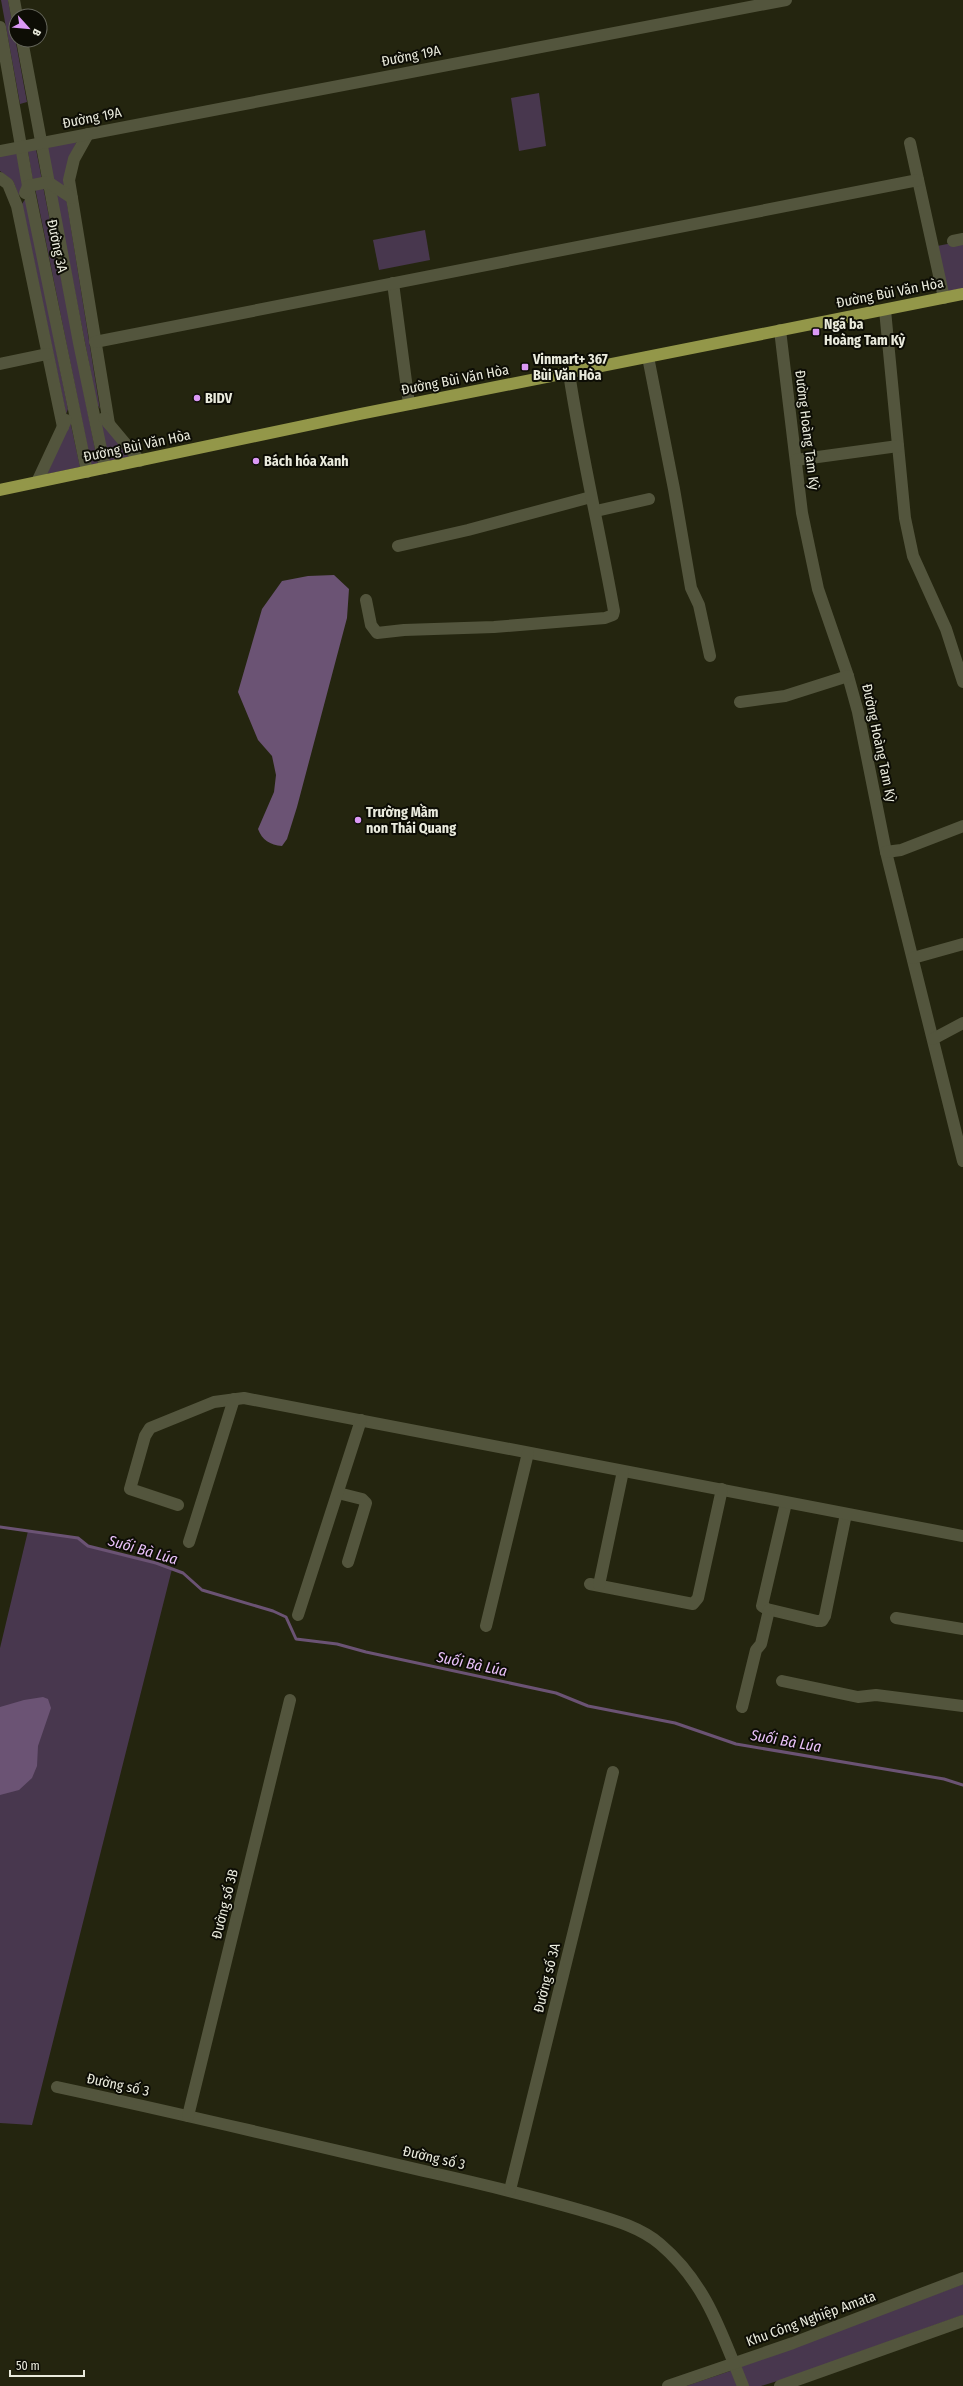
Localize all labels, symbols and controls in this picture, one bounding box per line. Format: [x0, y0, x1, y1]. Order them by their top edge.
north arrow [8, 8, 48, 48]
text: B [29, 27, 44, 38]
street label: Đường 19A [380, 42, 443, 70]
street label: Đường 19A [61, 104, 124, 132]
street label: Đường 3A [43, 218, 71, 275]
street label: Đường Bùi Văn Hòa [835, 274, 945, 312]
place label: Ngã ba Hoàng Tam Kỳ [824, 316, 906, 349]
marker: Ngã ba Hoàng Tam Kỳ [811, 327, 821, 337]
place label: Vinmart+ 367 Bùi Văn Hòa [532, 351, 608, 384]
street label: Đường Bùi Văn Hòa [400, 361, 510, 399]
marker: Vinmart+ 367 Bùi Văn Hòa [520, 362, 530, 372]
street label: Đường Hoàng Tam Kỳ [791, 369, 823, 492]
place label: BIDV [205, 390, 233, 407]
marker: BIDV [192, 393, 202, 403]
street label: Đường Bùi Văn Hòa [82, 426, 192, 466]
place label: Bách hóa Xanh [264, 453, 349, 470]
marker: Bách hóa Xanh [251, 456, 261, 466]
street label: Đường Hoàng Tam Kỳ [858, 682, 900, 805]
place label: Trường Mầm non Thái Quang [366, 803, 456, 837]
marker: Trường Mầm non Thái Quang [353, 815, 363, 825]
water label: Suối Bà Lúa [105, 1531, 180, 1569]
water label: Suối Bà Lúa [434, 1648, 509, 1680]
water label: Suối Bà Lúa [748, 1726, 823, 1756]
street label: Đường số 3B [207, 1867, 242, 1941]
street label: Đường số 3A [529, 1941, 564, 2014]
street label: Đường số 3 [85, 2069, 151, 2100]
street label: Đường số 3 [401, 2142, 467, 2173]
street label: Khu Công Nghiệp Amata [744, 2288, 878, 2350]
scale bar [10, 2352, 84, 2378]
text: 50 m [16, 2359, 40, 2373]

